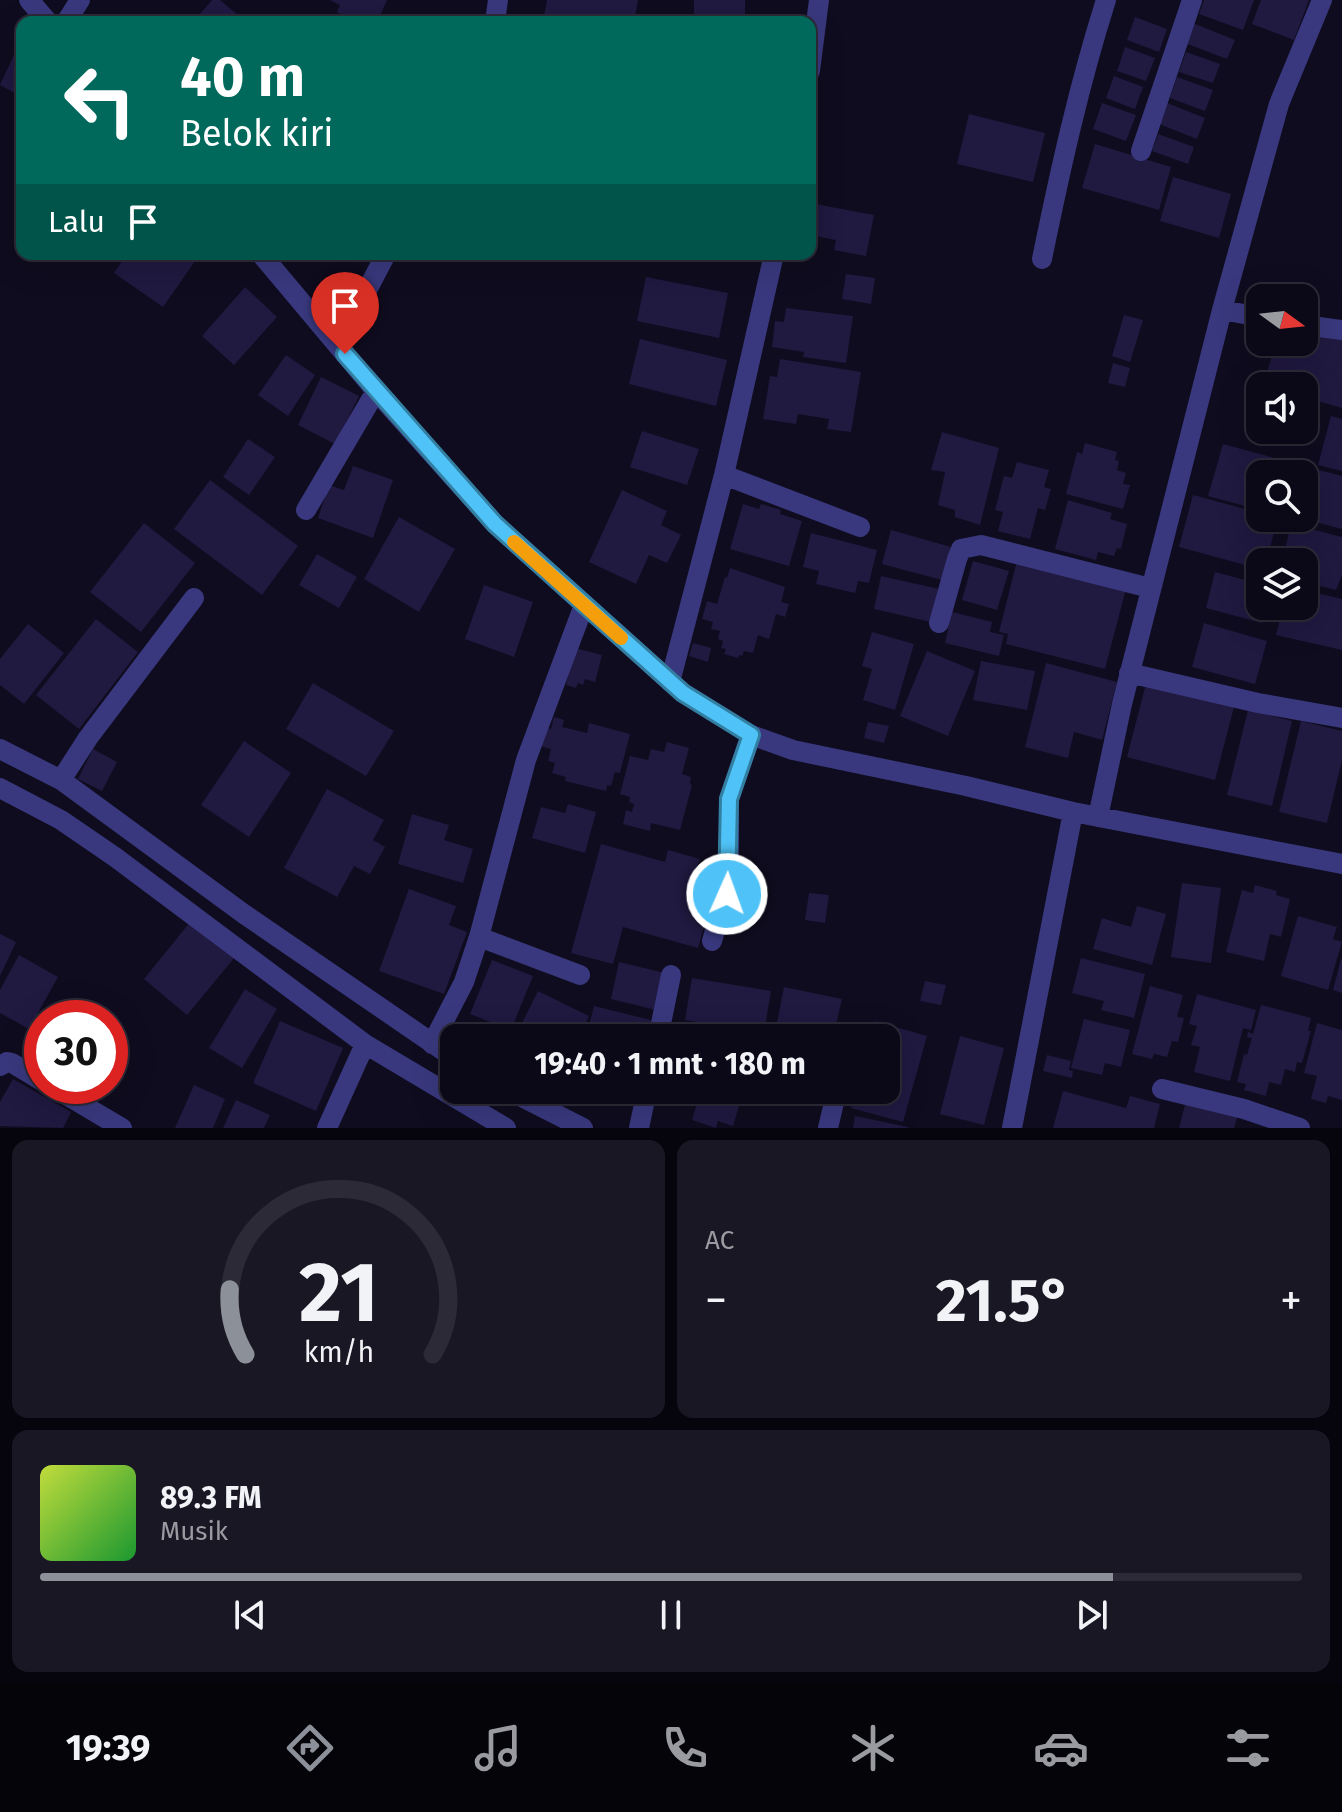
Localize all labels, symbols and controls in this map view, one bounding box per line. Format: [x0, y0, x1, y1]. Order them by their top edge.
text: 40 m [180, 44, 305, 111]
icon: left [48, 48, 152, 152]
text: Belok kiri [180, 112, 334, 156]
icon: arrive [121, 200, 165, 244]
text: Lalu [48, 204, 105, 240]
pin [311, 272, 379, 354]
icon: arrive [323, 284, 367, 328]
north arrow [1246, 284, 1318, 356]
map controls [1246, 284, 1318, 620]
button: sound [1246, 372, 1318, 444]
button: search [1246, 460, 1318, 532]
button: layers [1246, 548, 1318, 620]
position arrow [685, 852, 769, 936]
speed limit sign: 30 [24, 1000, 128, 1104]
text: 19:40 · 1 mnt · 180 m [534, 1046, 806, 1082]
text: AC [705, 1225, 734, 1256]
text: 21 [299, 1243, 378, 1343]
text: 21.5° [936, 1265, 1071, 1337]
text: − [705, 1274, 727, 1327]
text: + [1280, 1274, 1302, 1327]
text: km/h [303, 1335, 374, 1370]
text: 89.3 FM [160, 1480, 262, 1516]
text: Musik [160, 1516, 228, 1547]
icon: previous [228, 1593, 272, 1637]
icon: pause [649, 1593, 693, 1637]
icon: next [1070, 1593, 1114, 1637]
icon: directions [282, 1720, 338, 1776]
icon: music [470, 1720, 526, 1776]
icon: phone [657, 1720, 713, 1776]
icon: climate [845, 1720, 901, 1776]
icon: car [1033, 1720, 1089, 1776]
icon: filters [1220, 1720, 1276, 1776]
text: 19:39 [66, 1726, 150, 1770]

